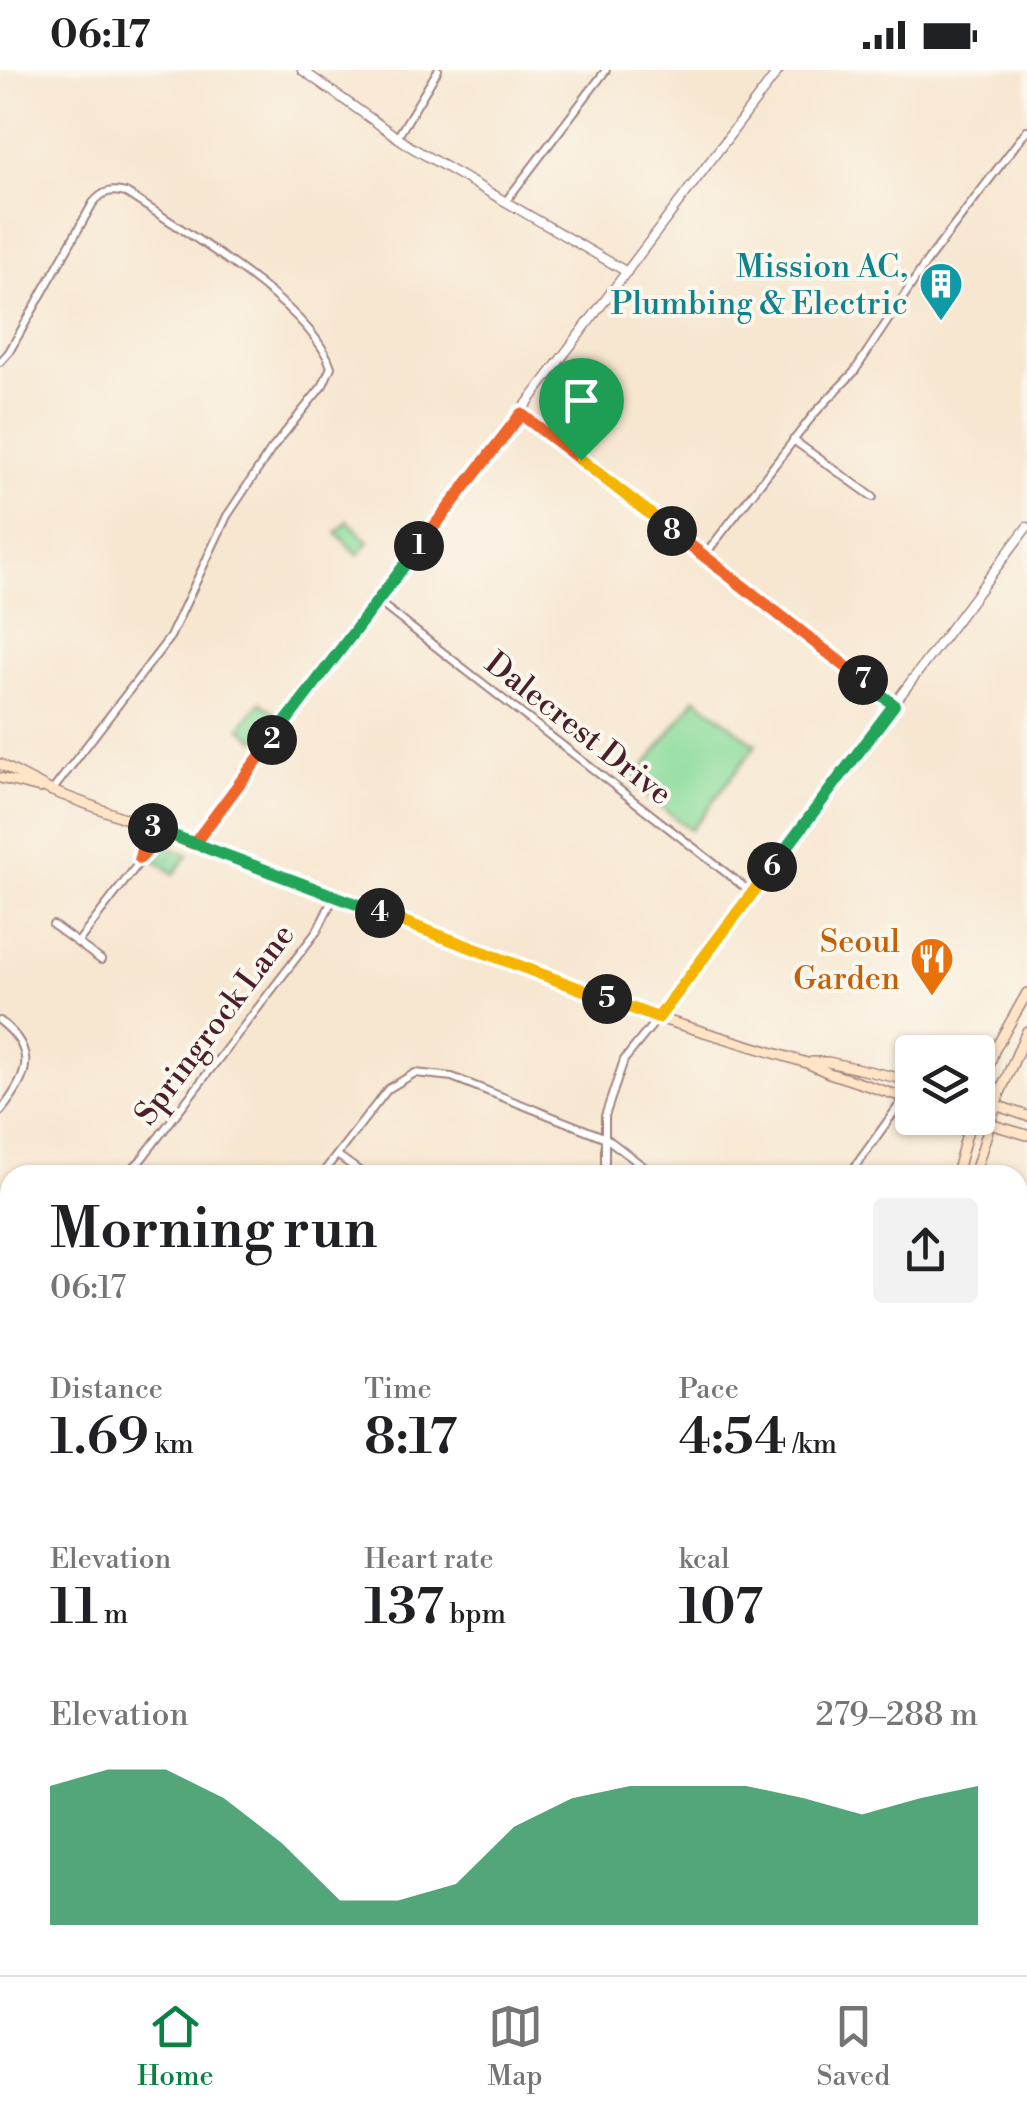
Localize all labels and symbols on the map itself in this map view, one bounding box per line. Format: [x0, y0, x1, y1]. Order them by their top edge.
place label: Mission AC, Plumbing & Electric [611, 247, 908, 324]
building icon: Mission AC, Plumbing & Electric [918, 261, 964, 322]
pin [539, 358, 624, 461]
pin: 8 [647, 506, 697, 556]
pin: 1 [394, 521, 444, 571]
street label: Dalecrest Drive [477, 643, 680, 814]
pin: 7 [838, 655, 888, 705]
pin: 2 [247, 715, 297, 765]
pin: 3 [128, 803, 178, 853]
pin: 6 [747, 842, 797, 892]
pin: 4 [355, 888, 405, 938]
street label: Springrock Lane [126, 916, 304, 1133]
place label: Seoul Garden [793, 922, 901, 999]
restaurant icon: Seoul Garden [909, 936, 955, 997]
pin: 5 [582, 974, 632, 1024]

